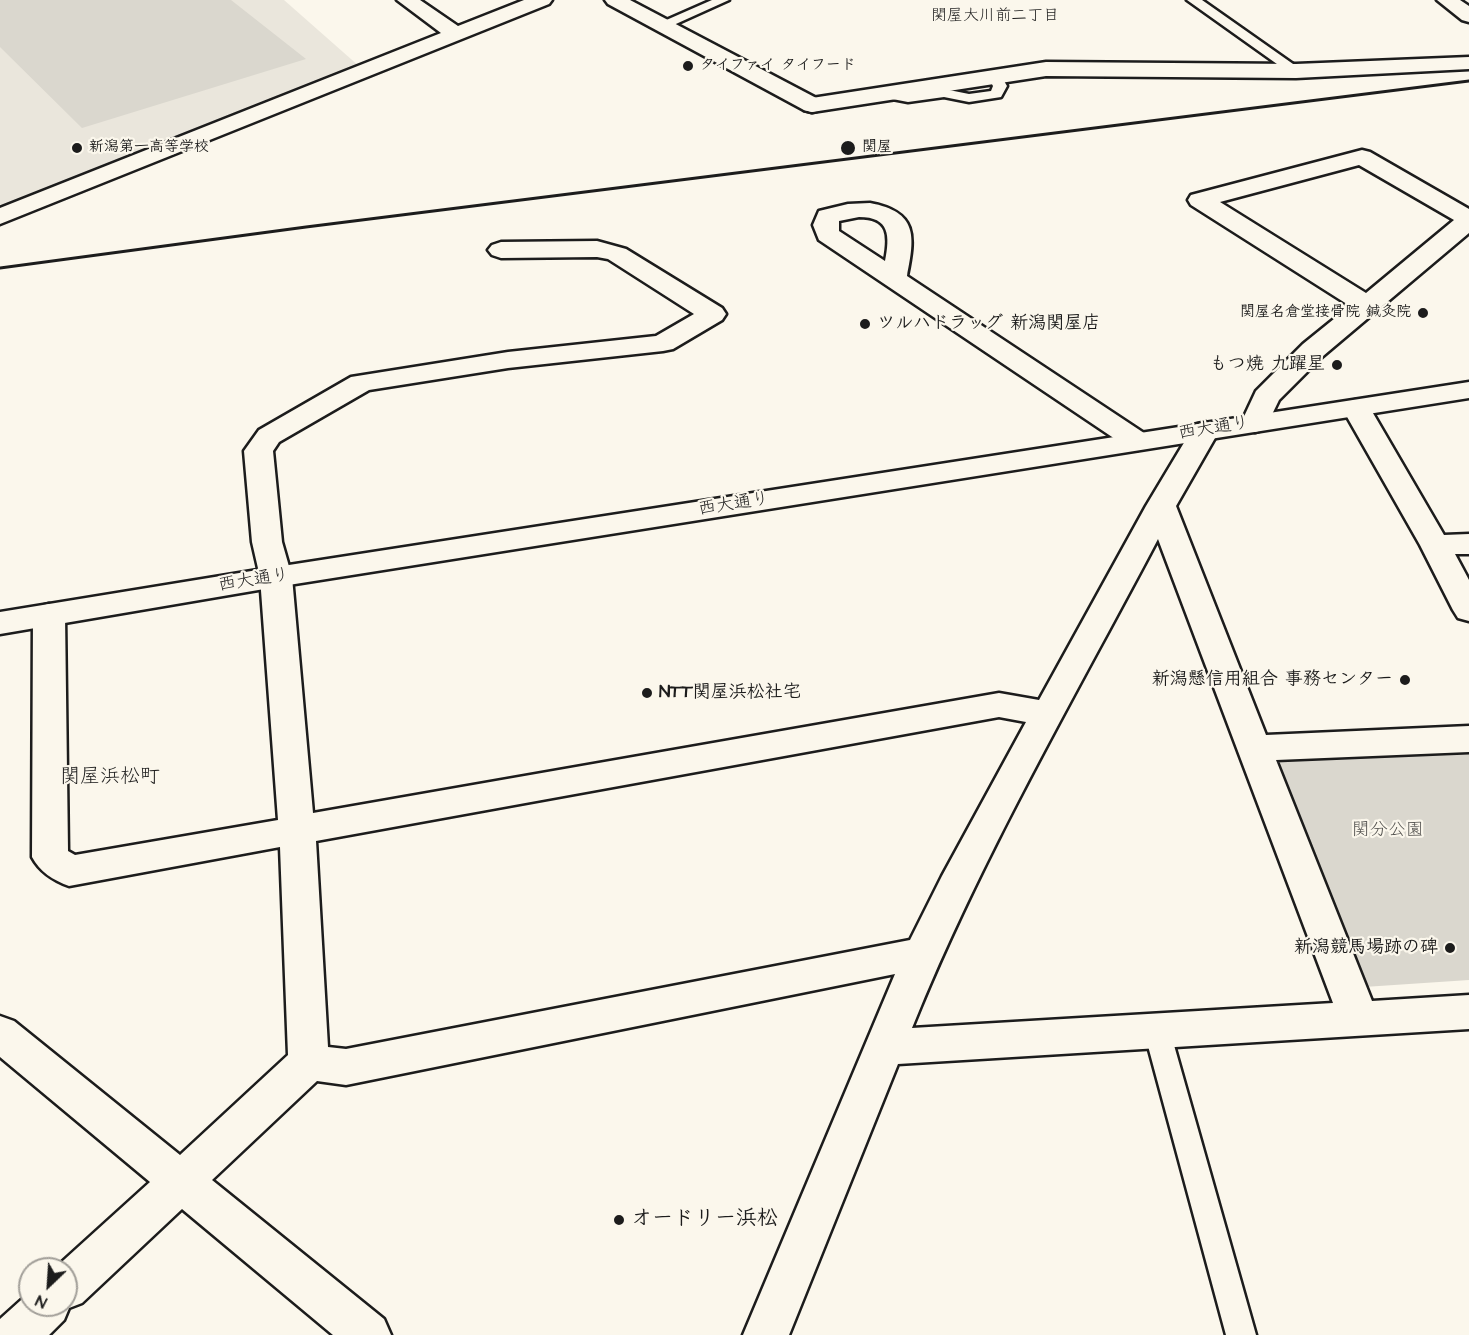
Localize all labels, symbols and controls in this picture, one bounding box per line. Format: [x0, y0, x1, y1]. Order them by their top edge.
district label: 関屋大川前二丁目 [931, 7, 1059, 27]
place label: タイファイ タイフード [700, 57, 856, 75]
marker: タイファイ タイフード [681, 59, 695, 73]
place label: 新潟第一高等学校 [89, 139, 209, 157]
marker: 関屋 [839, 139, 857, 157]
place label: 関屋 [862, 139, 892, 157]
marker: 新潟第一高等学校 [70, 141, 84, 155]
place label: 関屋名倉堂接骨院 鍼灸院 [1240, 304, 1411, 322]
marker: 関屋名倉堂接骨院 鍼灸院 [1416, 306, 1430, 320]
place label: ツルハドラッグ 新潟関屋店 [877, 313, 1100, 335]
marker: ツルハドラッグ 新潟関屋店 [858, 317, 872, 331]
place label: もつ焼 九躍星 [1210, 354, 1325, 376]
marker: もつ焼 九躍星 [1330, 358, 1344, 372]
street label: 西大通り [1177, 413, 1251, 445]
street label: 西大通り [697, 489, 771, 521]
street label: 西大通り [217, 565, 291, 597]
place label: 新潟懸信用組合 事務センター [1152, 669, 1393, 691]
marker: 新潟懸信用組合 事務センター [1398, 673, 1412, 687]
place label: NTT関屋浜松社宅 [659, 682, 801, 704]
marker: NTT関屋浜松社宅 [640, 686, 654, 700]
district label: 関屋浜松町 [60, 766, 160, 790]
park label: 関分公園 [1352, 820, 1424, 842]
place label: 新潟競馬場跡の碑 [1294, 937, 1438, 959]
marker: 新潟競馬場跡の碑 [1443, 941, 1457, 955]
place label: オードリー浜松 [631, 1207, 778, 1233]
marker: オードリー浜松 [612, 1213, 626, 1227]
north arrow [18, 1257, 78, 1317]
text: N [32, 1289, 50, 1314]

